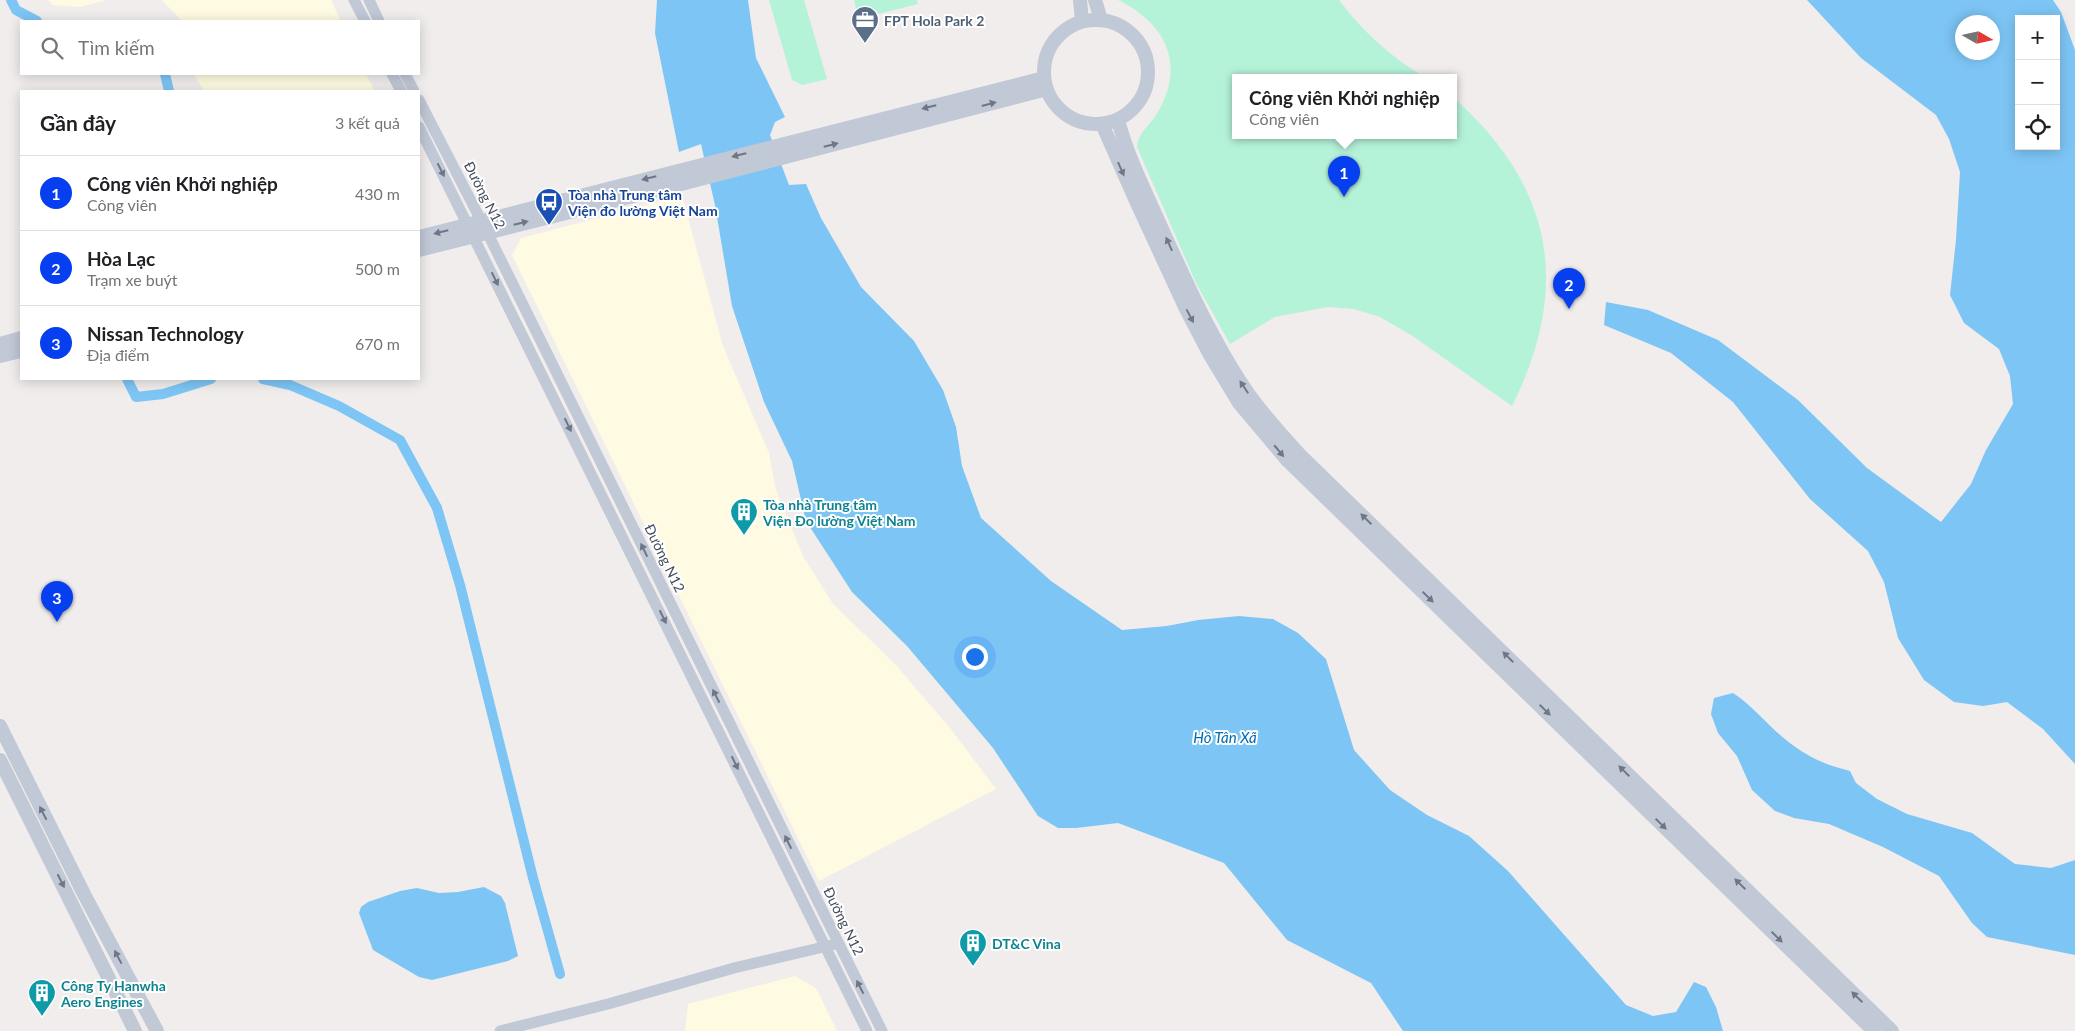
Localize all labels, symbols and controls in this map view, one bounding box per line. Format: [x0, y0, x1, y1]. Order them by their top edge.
office icon: FPT Hola Park 2 [850, 5, 880, 44]
place label: FPT Hola Park 2 [884, 12, 984, 29]
north arrow [1955, 15, 2000, 60]
map controls [2015, 15, 2060, 150]
button: + [2015, 15, 2060, 60]
search box [20, 20, 420, 75]
icon: search [38, 34, 66, 62]
text: Tìm kiếm [78, 36, 155, 59]
button: − [2015, 60, 2060, 105]
popup [1232, 74, 1457, 139]
text: Công viên Khởi nghiệp [1249, 86, 1440, 109]
one-way arrow [981, 100, 996, 108]
one-way arrow [922, 103, 937, 111]
button: locate [2015, 105, 2060, 150]
text: Công viên [1249, 109, 1319, 128]
text: Gần đây [40, 110, 116, 135]
text: 3 kết quả [335, 113, 400, 132]
one-way arrow [824, 141, 839, 149]
one-way arrow [731, 151, 746, 159]
pin: 1 [1328, 156, 1360, 197]
street label: Đường N12 [461, 158, 509, 232]
one-way arrow [1118, 162, 1126, 176]
one-way arrow [437, 163, 445, 177]
text: Công viên Khởi nghiệp [87, 172, 278, 195]
one-way arrow [641, 174, 656, 182]
text: 1 [51, 184, 61, 203]
text: 430 m [355, 184, 400, 203]
place label: Tòa nhà Trung tâm Viện đo lường Việt Nam [567, 186, 718, 219]
bus stop icon: Tòa nhà Trung tâm Viện đo lường Việt Nam [534, 187, 564, 226]
text: Công viên [87, 195, 157, 214]
one-way arrow [513, 219, 528, 227]
one-way arrow [433, 228, 448, 236]
one-way arrow [1164, 237, 1172, 251]
text: Hòa Lạc [87, 247, 155, 270]
text: 2 [51, 259, 61, 278]
text: 500 m [355, 259, 400, 278]
pin: 2 [1553, 268, 1585, 309]
text: Trạm xe buýt [87, 270, 178, 289]
one-way arrow [491, 272, 499, 286]
one-way arrow [1186, 309, 1194, 324]
text: Nissan Technology [87, 322, 244, 345]
text: 3 [51, 334, 61, 353]
text: 670 m [355, 334, 400, 353]
text: Địa điểm [87, 345, 149, 364]
one-way arrow [1239, 381, 1249, 394]
one-way arrow [564, 418, 572, 432]
one-way arrow [1274, 444, 1285, 457]
place label: Tòa nhà Trung tâm Viện Đo lường Việt Nam [762, 496, 915, 529]
building icon: Tòa nhà Trung tâm Viện Đo lường Việt Nam [729, 497, 759, 536]
one-way arrow [1361, 513, 1373, 525]
street label: Đường N12 [641, 521, 689, 595]
one-way arrow [640, 543, 649, 558]
pin: 3 [41, 581, 73, 622]
one-way arrow [1422, 591, 1434, 603]
one-way arrow [659, 610, 667, 625]
your location [962, 644, 988, 670]
one-way arrow [1502, 651, 1514, 663]
one-way arrow [712, 689, 720, 703]
one-way arrow [1538, 704, 1550, 716]
water label: Hồ Tân Xã [1193, 728, 1257, 746]
one-way arrow [731, 756, 739, 770]
one-way arrow [1618, 765, 1630, 777]
one-way arrow [39, 805, 47, 820]
one-way arrow [1655, 818, 1667, 830]
one-way arrow [784, 835, 792, 849]
one-way arrow [57, 874, 65, 889]
one-way arrow [1735, 878, 1747, 890]
street label: Đường N12 [820, 884, 868, 958]
building icon: DT&C Vina [958, 928, 988, 967]
one-way arrow [1771, 931, 1783, 943]
place label: DT&C Vina [992, 935, 1061, 952]
one-way arrow [114, 950, 122, 964]
place label: Công Ty Hanwha Aero Engines [60, 977, 166, 1010]
building icon: Công Ty Hanwha Aero Engines [27, 978, 57, 1017]
one-way arrow [856, 980, 865, 995]
one-way arrow [1851, 991, 1863, 1003]

